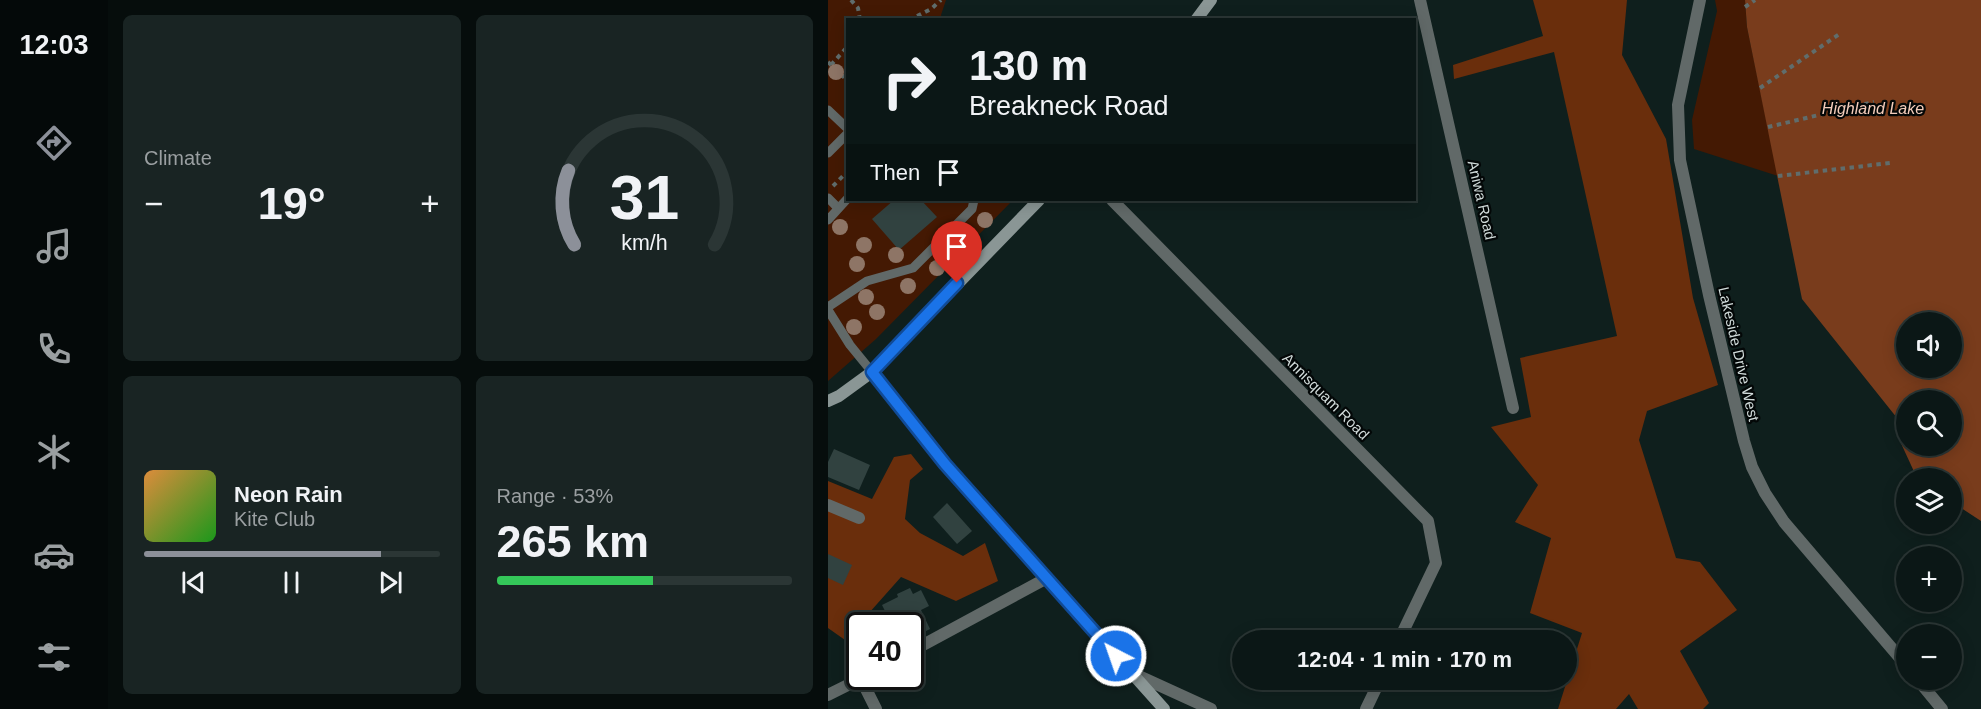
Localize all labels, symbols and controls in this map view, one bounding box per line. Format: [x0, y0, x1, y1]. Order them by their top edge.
text: 12:03 [19, 30, 89, 60]
icon: right [870, 42, 948, 120]
text: 130 m [969, 42, 1088, 89]
text: Breakneck Road [969, 91, 1169, 121]
water label: Highland Lake [1822, 100, 1924, 117]
icon: directions [33, 122, 75, 164]
text: Climate [144, 147, 212, 169]
icon: arrive [932, 156, 965, 189]
street label: Aniwa Road [1465, 159, 1499, 241]
text: Then [870, 160, 920, 185]
text: 31 [610, 163, 679, 232]
text: 19° [258, 178, 326, 229]
text: − [144, 185, 163, 222]
text: + [420, 185, 440, 222]
pin [931, 221, 982, 283]
icon: music [33, 225, 75, 267]
icon: arrive [940, 230, 973, 263]
text: km/h [621, 231, 667, 255]
street label: Lakeside Drive West [1715, 285, 1763, 424]
map controls [1896, 312, 1962, 690]
button: sound [1896, 312, 1962, 378]
icon: phone [33, 328, 75, 370]
street label: Annisquam Road [1279, 349, 1373, 443]
button: search [1896, 390, 1962, 456]
icon: climate [33, 431, 75, 473]
button: layers [1896, 468, 1962, 534]
text: Neon Rain [234, 482, 343, 507]
text: Range · 53% [497, 485, 613, 507]
text: Kite Club [234, 508, 315, 530]
text: 265 km [497, 516, 649, 567]
icon: car [33, 534, 75, 576]
button: + [1896, 546, 1962, 612]
icon: previous [177, 566, 210, 599]
icon: pause [275, 566, 308, 599]
icon: next [374, 566, 407, 599]
speed limit sign: 40 [846, 612, 924, 690]
position arrow [1084, 624, 1148, 688]
button: − [1896, 624, 1962, 690]
icon: filters [33, 636, 75, 678]
text: 12:04 · 1 min · 170 m [1297, 647, 1512, 672]

